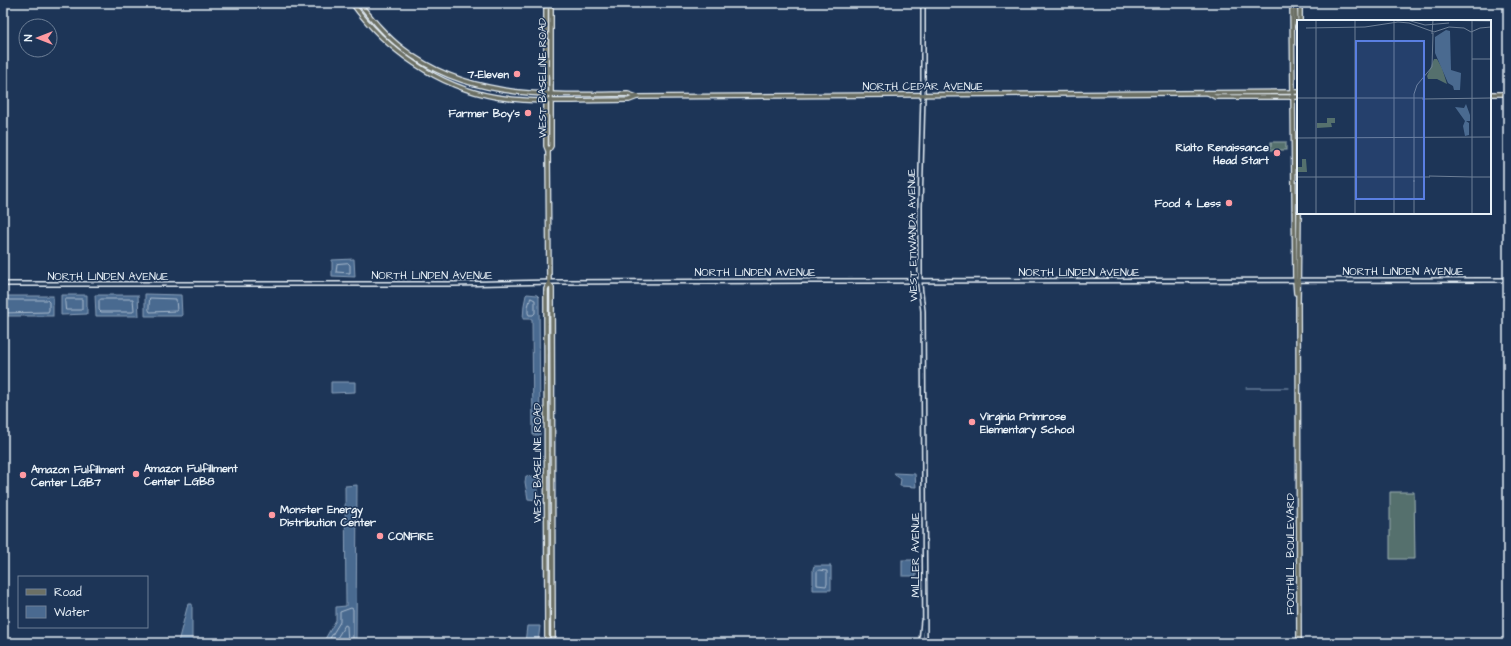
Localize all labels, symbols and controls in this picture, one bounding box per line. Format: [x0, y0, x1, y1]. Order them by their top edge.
north arrow [18, 18, 58, 58]
street label: WEST BASELINE ROAD [535, 18, 550, 138]
inset map [1297, 20, 1491, 214]
text: N [21, 34, 36, 41]
place label: 7-Eleven [466, 67, 509, 82]
marker: 7-Eleven [512, 69, 522, 79]
street label: NORTH CEDAR AVENUE [863, 79, 984, 94]
place label: Farmer Boy's [448, 106, 520, 123]
marker: Farmer Boy's [523, 108, 533, 118]
place label: Rialto Renaissance Head Start [1176, 140, 1270, 168]
marker: Rialto Renaissance Head Start [1272, 148, 1282, 158]
street label: WEST ETIWANDA AVENUE [904, 168, 921, 302]
place label: Food 4 Less [1154, 196, 1221, 211]
marker: Food 4 Less [1224, 198, 1234, 208]
street label: NORTH LINDEN AVENUE [1342, 264, 1464, 279]
street label: NORTH LINDEN AVENUE [694, 265, 816, 280]
street label: NORTH LINDEN AVENUE [1018, 265, 1140, 280]
street label: NORTH LINDEN AVENUE [371, 268, 493, 283]
street label: NORTH LINDEN AVENUE [47, 269, 169, 284]
street label: WEST BASELINE ROAD [530, 403, 545, 523]
place label: Virginia Primrose Elementary School [979, 409, 1075, 439]
marker: Virginia Primrose Elementary School [967, 417, 977, 427]
place label: Amazon Fulfillment Center LGB8 [144, 461, 238, 489]
place label: Amazon Fulfillment Center LGB7 [31, 462, 125, 490]
marker: Amazon Fulfillment Center LGB8 [131, 469, 141, 479]
marker: Amazon Fulfillment Center LGB7 [18, 470, 28, 480]
street label: FOOTHILL BOULEVARD [1283, 493, 1298, 615]
place label: Monster Energy Distribution Center [280, 502, 377, 530]
marker: Monster Energy Distribution Center [267, 510, 277, 520]
street label: MILLER AVENUE [908, 512, 923, 597]
place label: CONFIRE [388, 529, 434, 544]
marker: CONFIRE [375, 531, 385, 541]
legend [18, 576, 148, 628]
text: Road [54, 584, 82, 601]
text: Water [54, 604, 90, 621]

